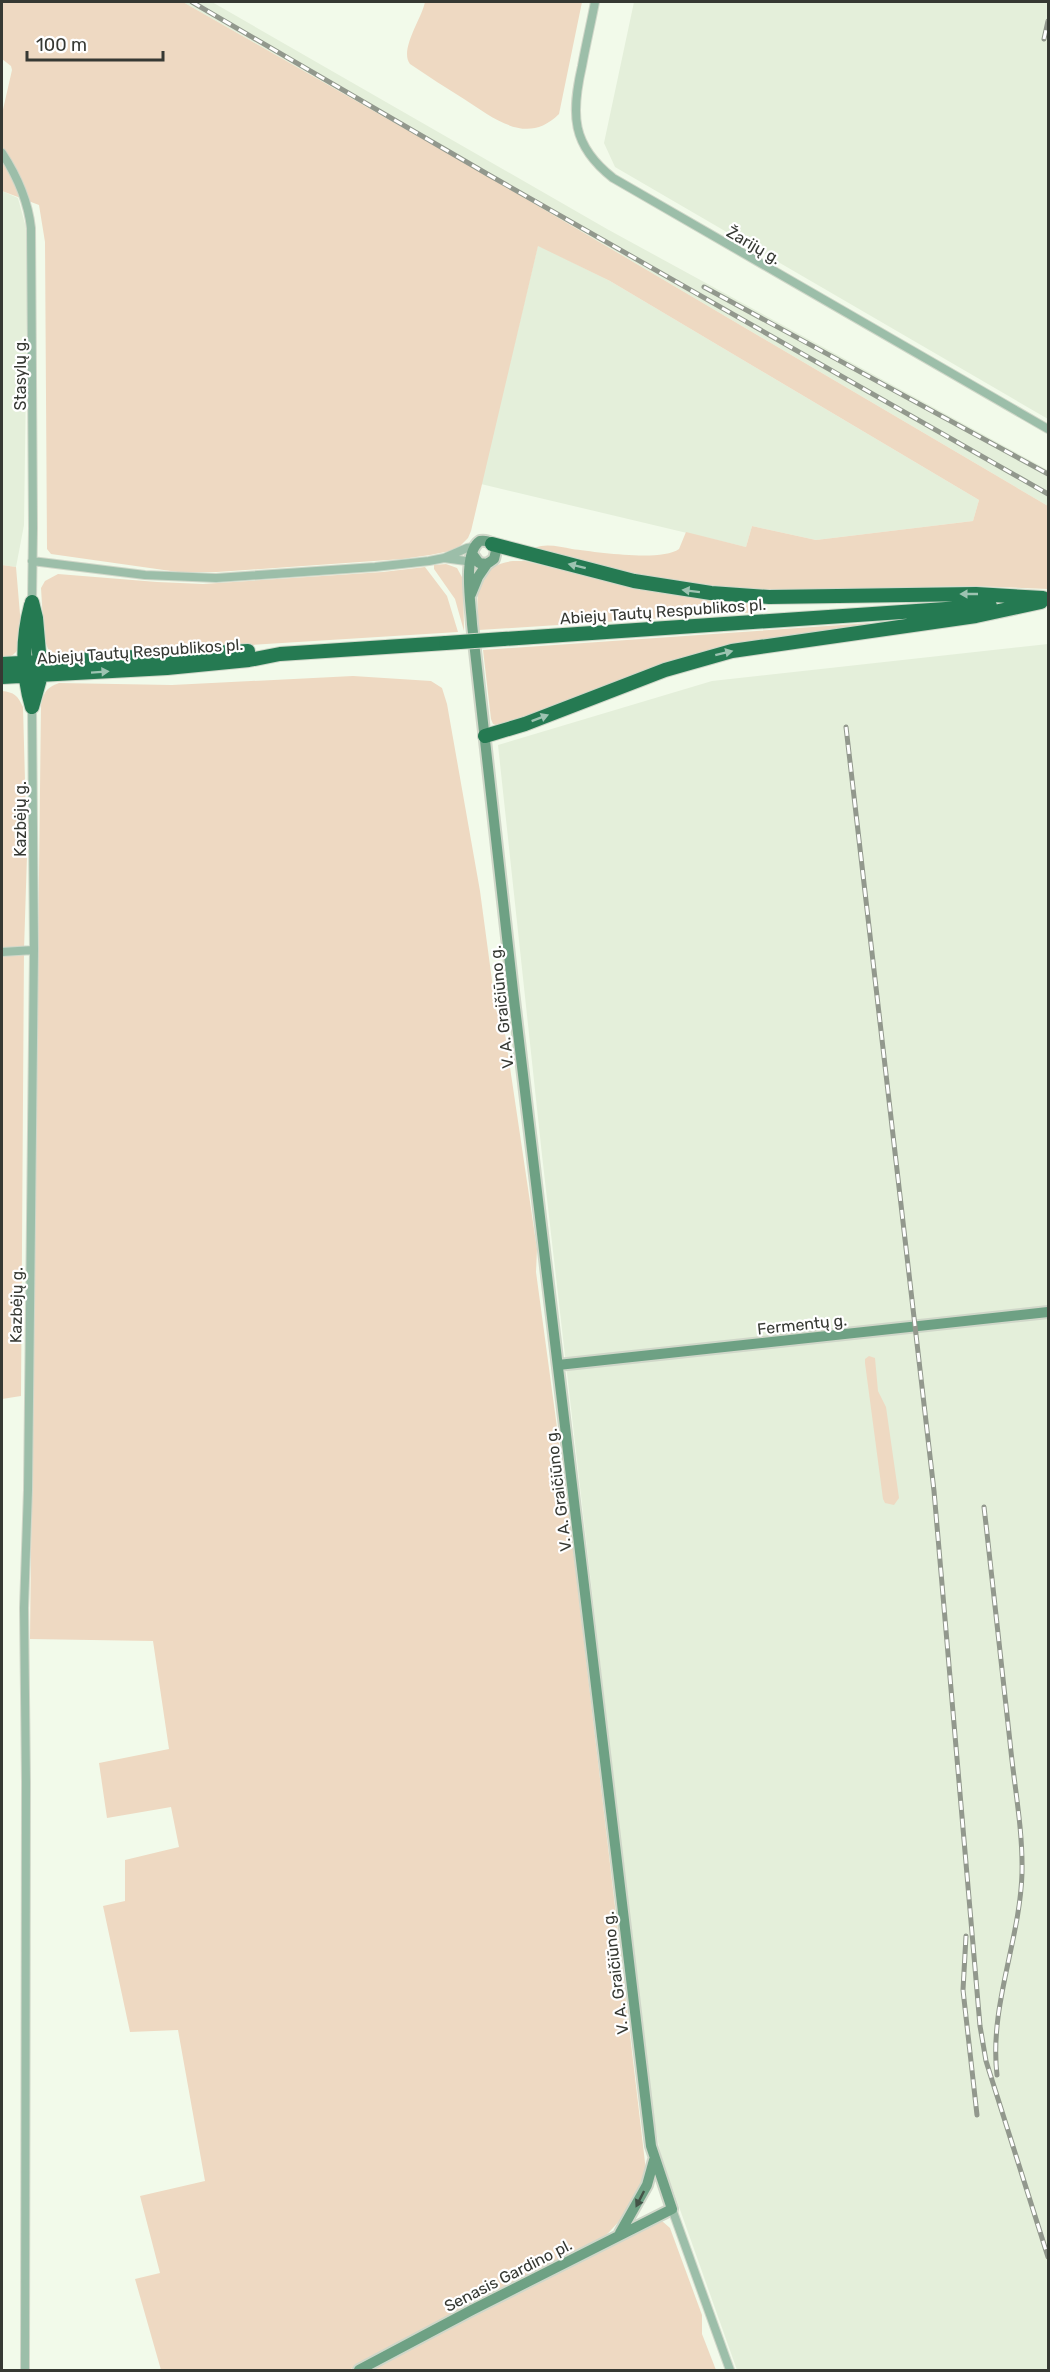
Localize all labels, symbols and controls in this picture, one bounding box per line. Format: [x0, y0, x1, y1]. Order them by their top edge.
scale bar [27, 24, 164, 62]
text: 100 m [36, 34, 87, 56]
street label: Žarijų g. [723, 222, 784, 269]
street label: Stasylų g. [11, 338, 30, 410]
one-way arrow [568, 561, 586, 571]
one-way arrow [681, 586, 700, 595]
one-way arrow [960, 589, 979, 599]
street label: Abiejų Tautų Respublikos pl. [559, 595, 767, 628]
street label: Abiejų Tautų Respublikos pl. [36, 635, 244, 668]
one-way arrow [715, 648, 733, 658]
one-way arrow [90, 667, 109, 676]
one-way arrow [531, 713, 549, 723]
street label: Kazbėjų g. [11, 781, 30, 857]
street label: V. A. Graičiūno g. [486, 944, 517, 1070]
street label: Kazbėjų g. [6, 1267, 27, 1343]
street label: Fermentų g. [756, 1310, 848, 1339]
street label: V. A. Graičiūno g. [542, 1427, 575, 1553]
street label: V. A. Graičiūno g. [599, 1910, 632, 2036]
one-way arrow [635, 2190, 645, 2207]
street label: Senasis Gardino pl. [441, 2235, 575, 2316]

